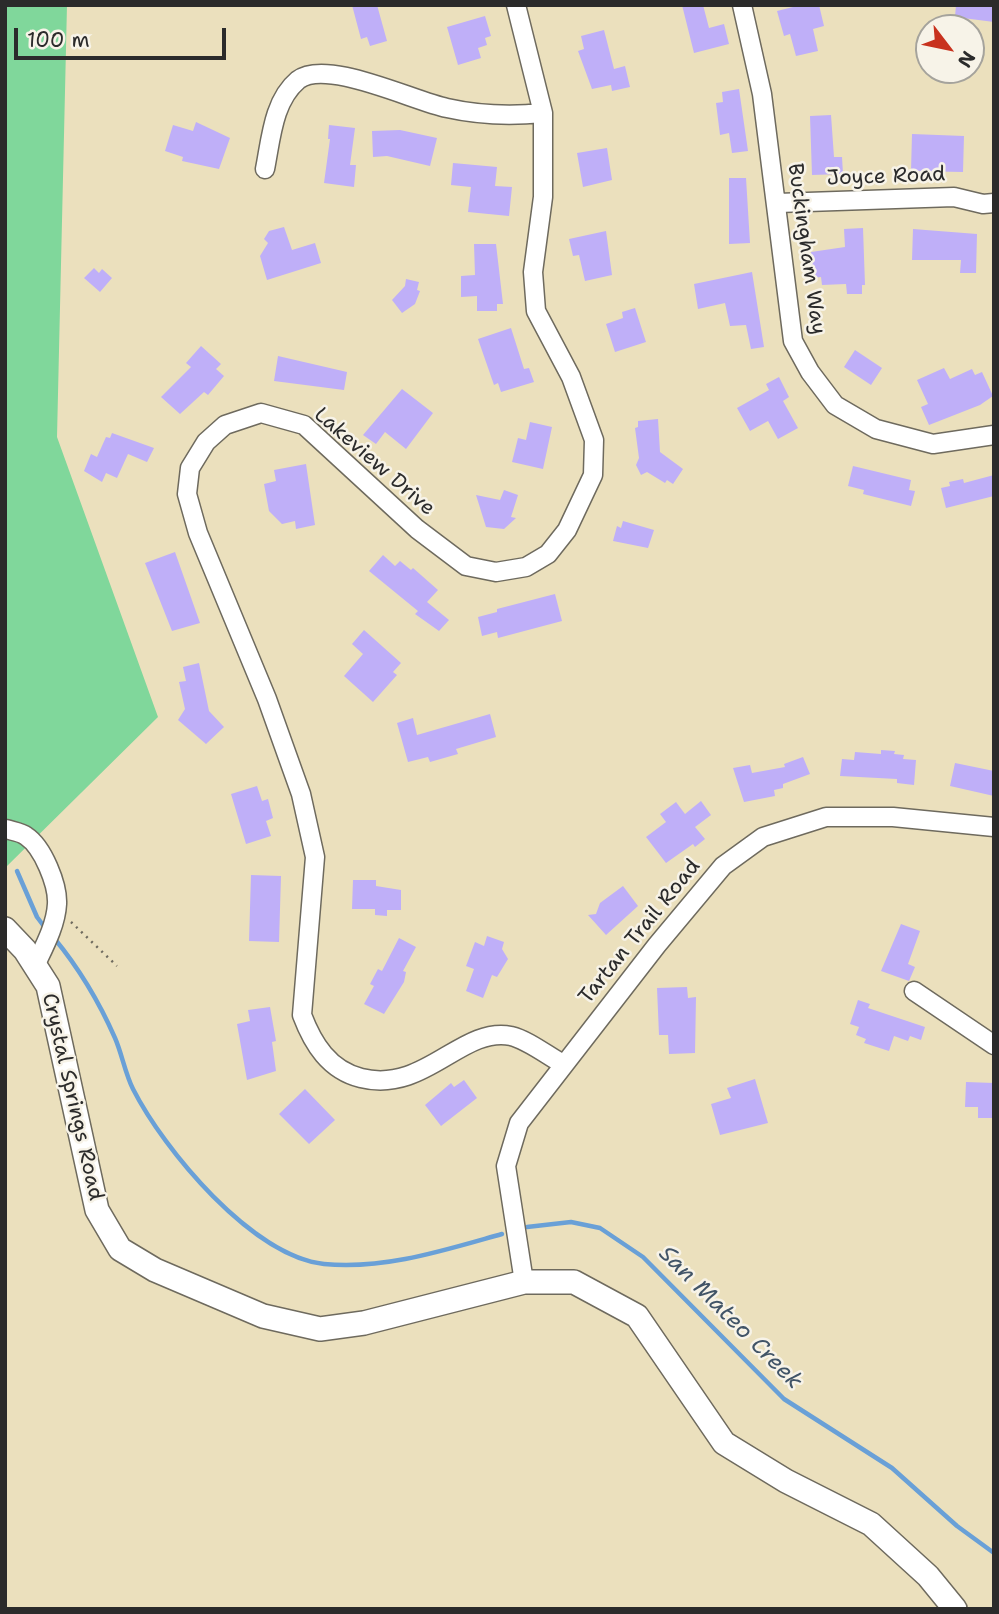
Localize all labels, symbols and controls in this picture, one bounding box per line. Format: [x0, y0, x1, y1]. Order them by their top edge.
scale bar [18, 14, 229, 58]
north arrow [915, 14, 985, 84]
text: 100 m [27, 26, 90, 54]
text: N [952, 46, 981, 72]
street label: Buckingham Way [782, 162, 830, 336]
street label: Joyce Road [826, 162, 946, 192]
street label: Lakeview Drive [308, 403, 440, 521]
street label: Tartan Trail Road [574, 855, 706, 1009]
street label: Crystal Springs Road [36, 991, 108, 1203]
water label: San Mateo Creek [652, 1240, 808, 1396]

